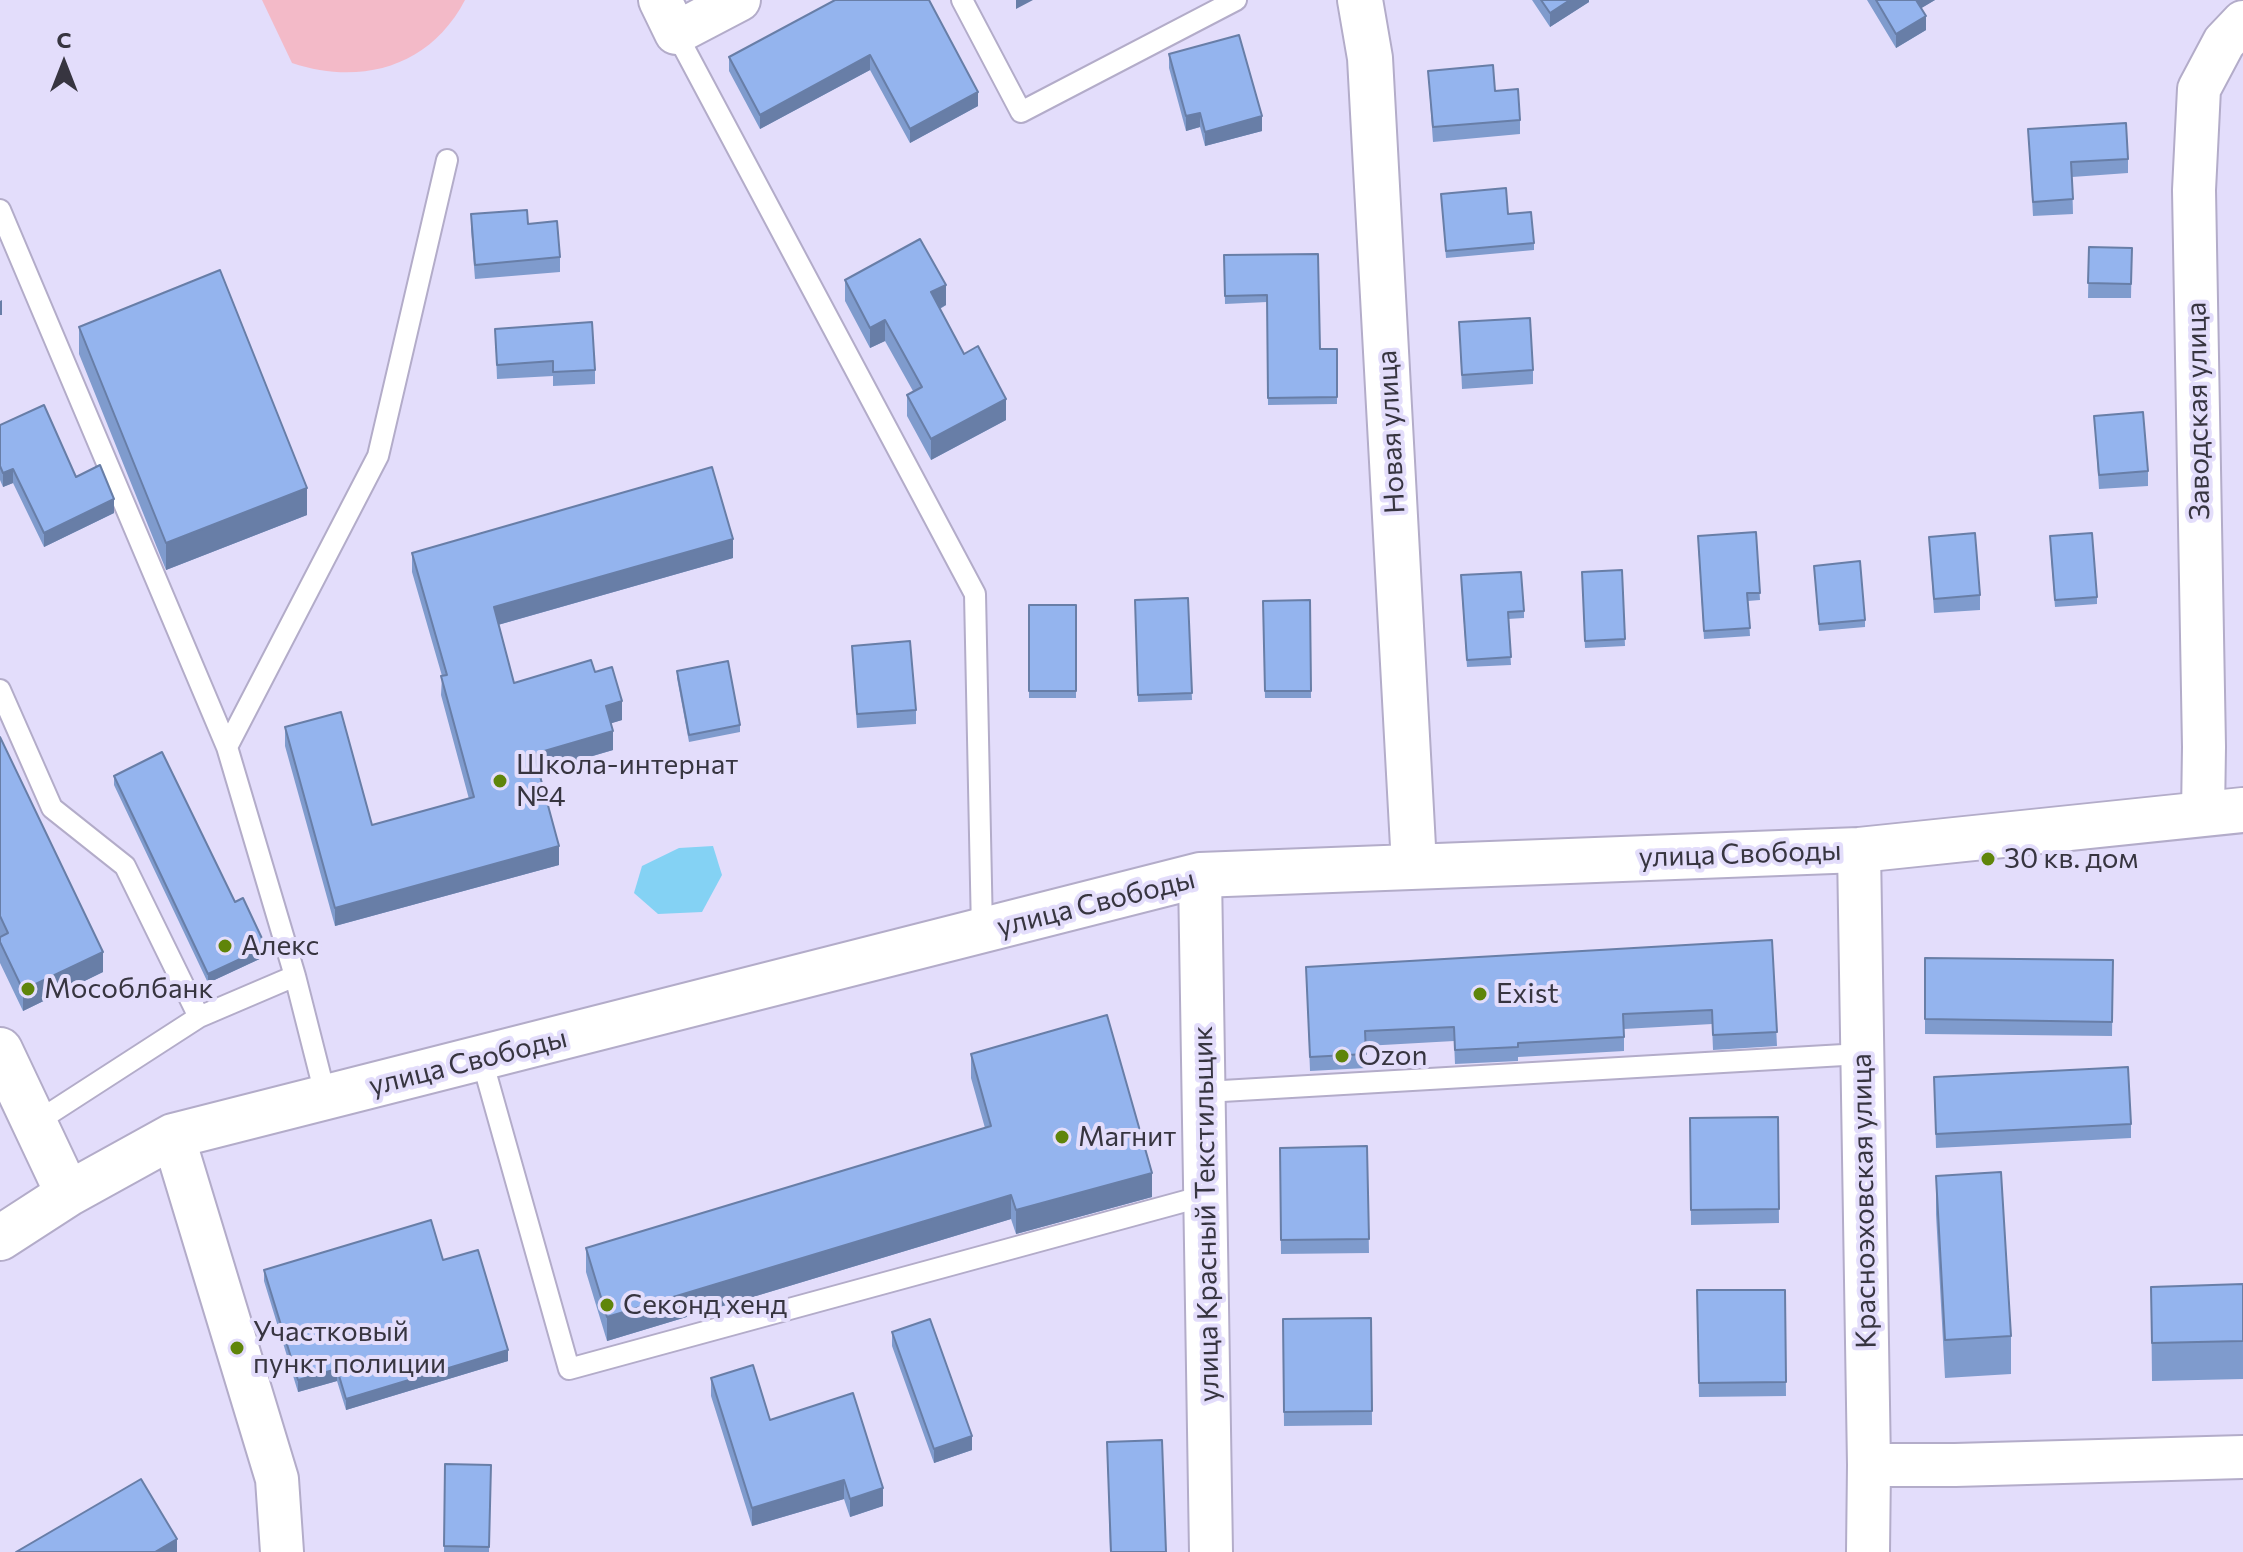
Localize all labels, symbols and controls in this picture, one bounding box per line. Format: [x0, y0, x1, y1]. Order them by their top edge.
north arrow [24, 24, 104, 104]
text: С [56, 26, 72, 53]
street label: Заводская улица [2179, 302, 2217, 520]
street label: Новая улица [1370, 349, 1412, 515]
place label: Школа-интернат №4 [516, 748, 738, 814]
marker: Школа-интернат №4 [491, 772, 509, 790]
street label: улица Свободы [1638, 834, 1842, 874]
place label: 30 кв. дом [2004, 842, 2138, 876]
marker: 30 кв. дом [1979, 850, 1997, 868]
street label: улица Свободы [993, 862, 1199, 944]
place label: Алекс [241, 929, 319, 963]
marker: Алекс [216, 937, 234, 955]
place label: Мособлбанк [44, 972, 213, 1006]
place label: Exist [1496, 977, 1559, 1011]
marker: Мособлбанк [19, 980, 37, 998]
marker: Exist [1471, 985, 1489, 1003]
street label: улица Свободы [365, 1021, 571, 1103]
street label: улица Красный Текстильщик [1186, 1026, 1226, 1402]
place label: Ozon [1358, 1039, 1428, 1073]
marker: Ozon [1333, 1047, 1351, 1065]
street label: Красноэховская улица [1845, 1053, 1883, 1349]
place label: Магнит [1078, 1120, 1177, 1154]
marker: Магнит [1053, 1128, 1071, 1146]
place label: Секонд хенд [623, 1288, 787, 1322]
marker: Секонд хенд [598, 1296, 616, 1314]
place label: Участковый пункт полиции [253, 1315, 446, 1381]
marker: Участковый пункт полиции [228, 1339, 246, 1357]

